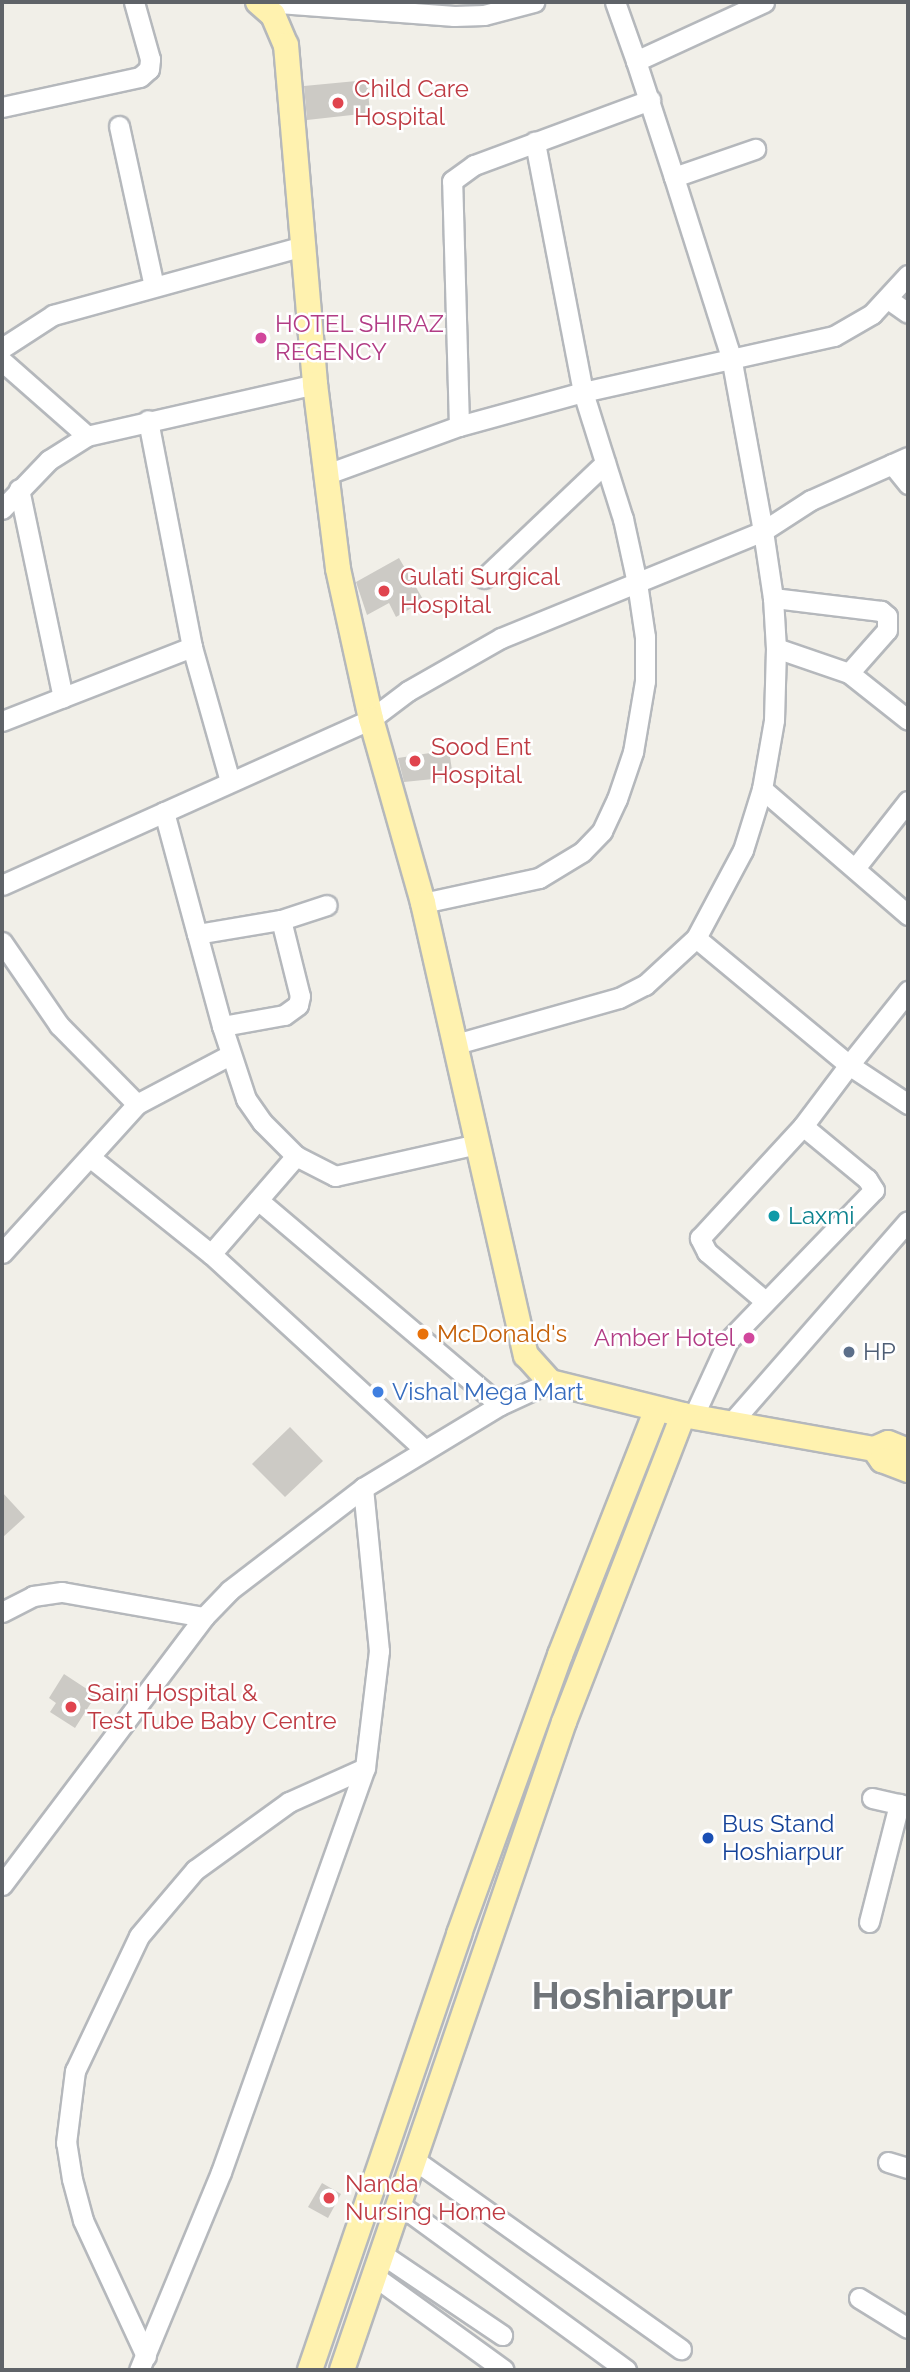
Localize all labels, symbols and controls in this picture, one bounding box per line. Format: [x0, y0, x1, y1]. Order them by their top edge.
place label: Child Care Hospital [354, 75, 469, 131]
marker: Child Care Hospital [328, 93, 348, 113]
place label: HOTEL SHIRAZ REGENCY [275, 310, 445, 366]
marker: HOTEL SHIRAZ REGENCY [253, 330, 269, 346]
place label: Gulati Surgical Hospital [400, 563, 560, 619]
marker: Gulati Surgical Hospital [374, 581, 394, 601]
place label: Sood Ent Hospital [431, 733, 532, 789]
marker: Sood Ent Hospital [405, 751, 425, 771]
place label: Laxmi [788, 1202, 854, 1230]
marker: Laxmi [766, 1208, 782, 1224]
place label: McDonald's [437, 1320, 567, 1348]
place label: Amber Hotel [593, 1324, 735, 1352]
marker: McDonald's [415, 1326, 431, 1342]
marker: Amber Hotel [741, 1330, 757, 1346]
place label: HP [863, 1338, 896, 1366]
marker: HP [841, 1344, 857, 1360]
place label: Vishal Mega Mart [392, 1378, 584, 1406]
marker: Vishal Mega Mart [370, 1384, 386, 1400]
place label: Saini Hospital & Test Tube Baby Centre [87, 1679, 338, 1735]
marker: Saini Hospital & Test Tube Baby Centre [61, 1697, 81, 1717]
place label: Bus Stand Hoshiarpur [722, 1810, 844, 1866]
marker: Bus Stand Hoshiarpur [700, 1830, 716, 1846]
district label: Hoshiarpur [531, 1973, 733, 2019]
place label: Nanda Nursing Home [345, 2170, 506, 2226]
marker: Nanda Nursing Home [319, 2188, 339, 2208]

